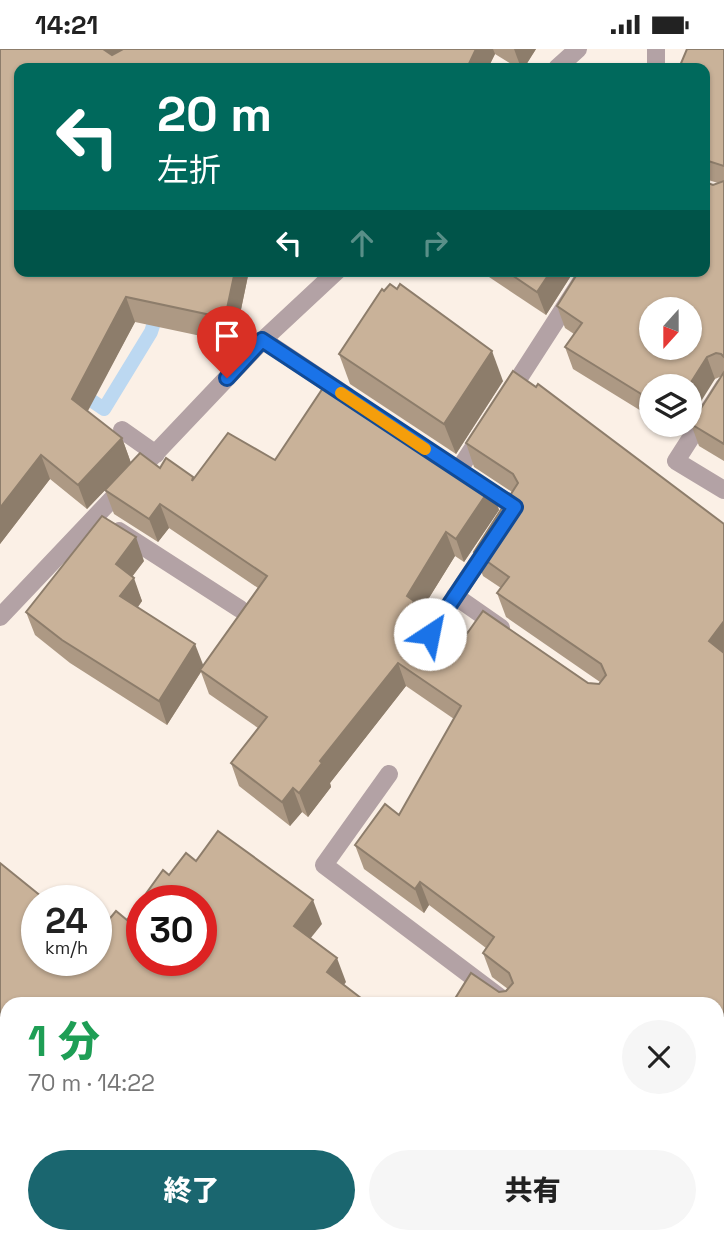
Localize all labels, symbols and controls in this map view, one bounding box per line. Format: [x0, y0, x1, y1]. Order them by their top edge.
text: 14:21 [35, 8, 98, 42]
text: 20 m [157, 83, 272, 145]
icon: left [42, 91, 133, 182]
text: 左折 [157, 150, 221, 190]
icon: left [270, 224, 308, 262]
icon: ahead [343, 224, 381, 262]
icon: right [416, 224, 454, 262]
north arrow [639, 297, 702, 361]
map controls [639, 297, 702, 437]
pin [197, 306, 257, 378]
icon: arrive [208, 317, 246, 355]
button: layers [639, 374, 702, 437]
position arrow [393, 597, 467, 671]
speed limit sign: 30 [126, 885, 217, 976]
text: 24 [45, 899, 88, 943]
text: km/h [45, 936, 88, 959]
text: 1 分 [28, 1015, 100, 1068]
button: close [622, 1020, 696, 1094]
text: 70 m · 14:22 [28, 1068, 155, 1098]
button: 終了 [28, 1150, 355, 1230]
button: 共有 [369, 1150, 696, 1230]

